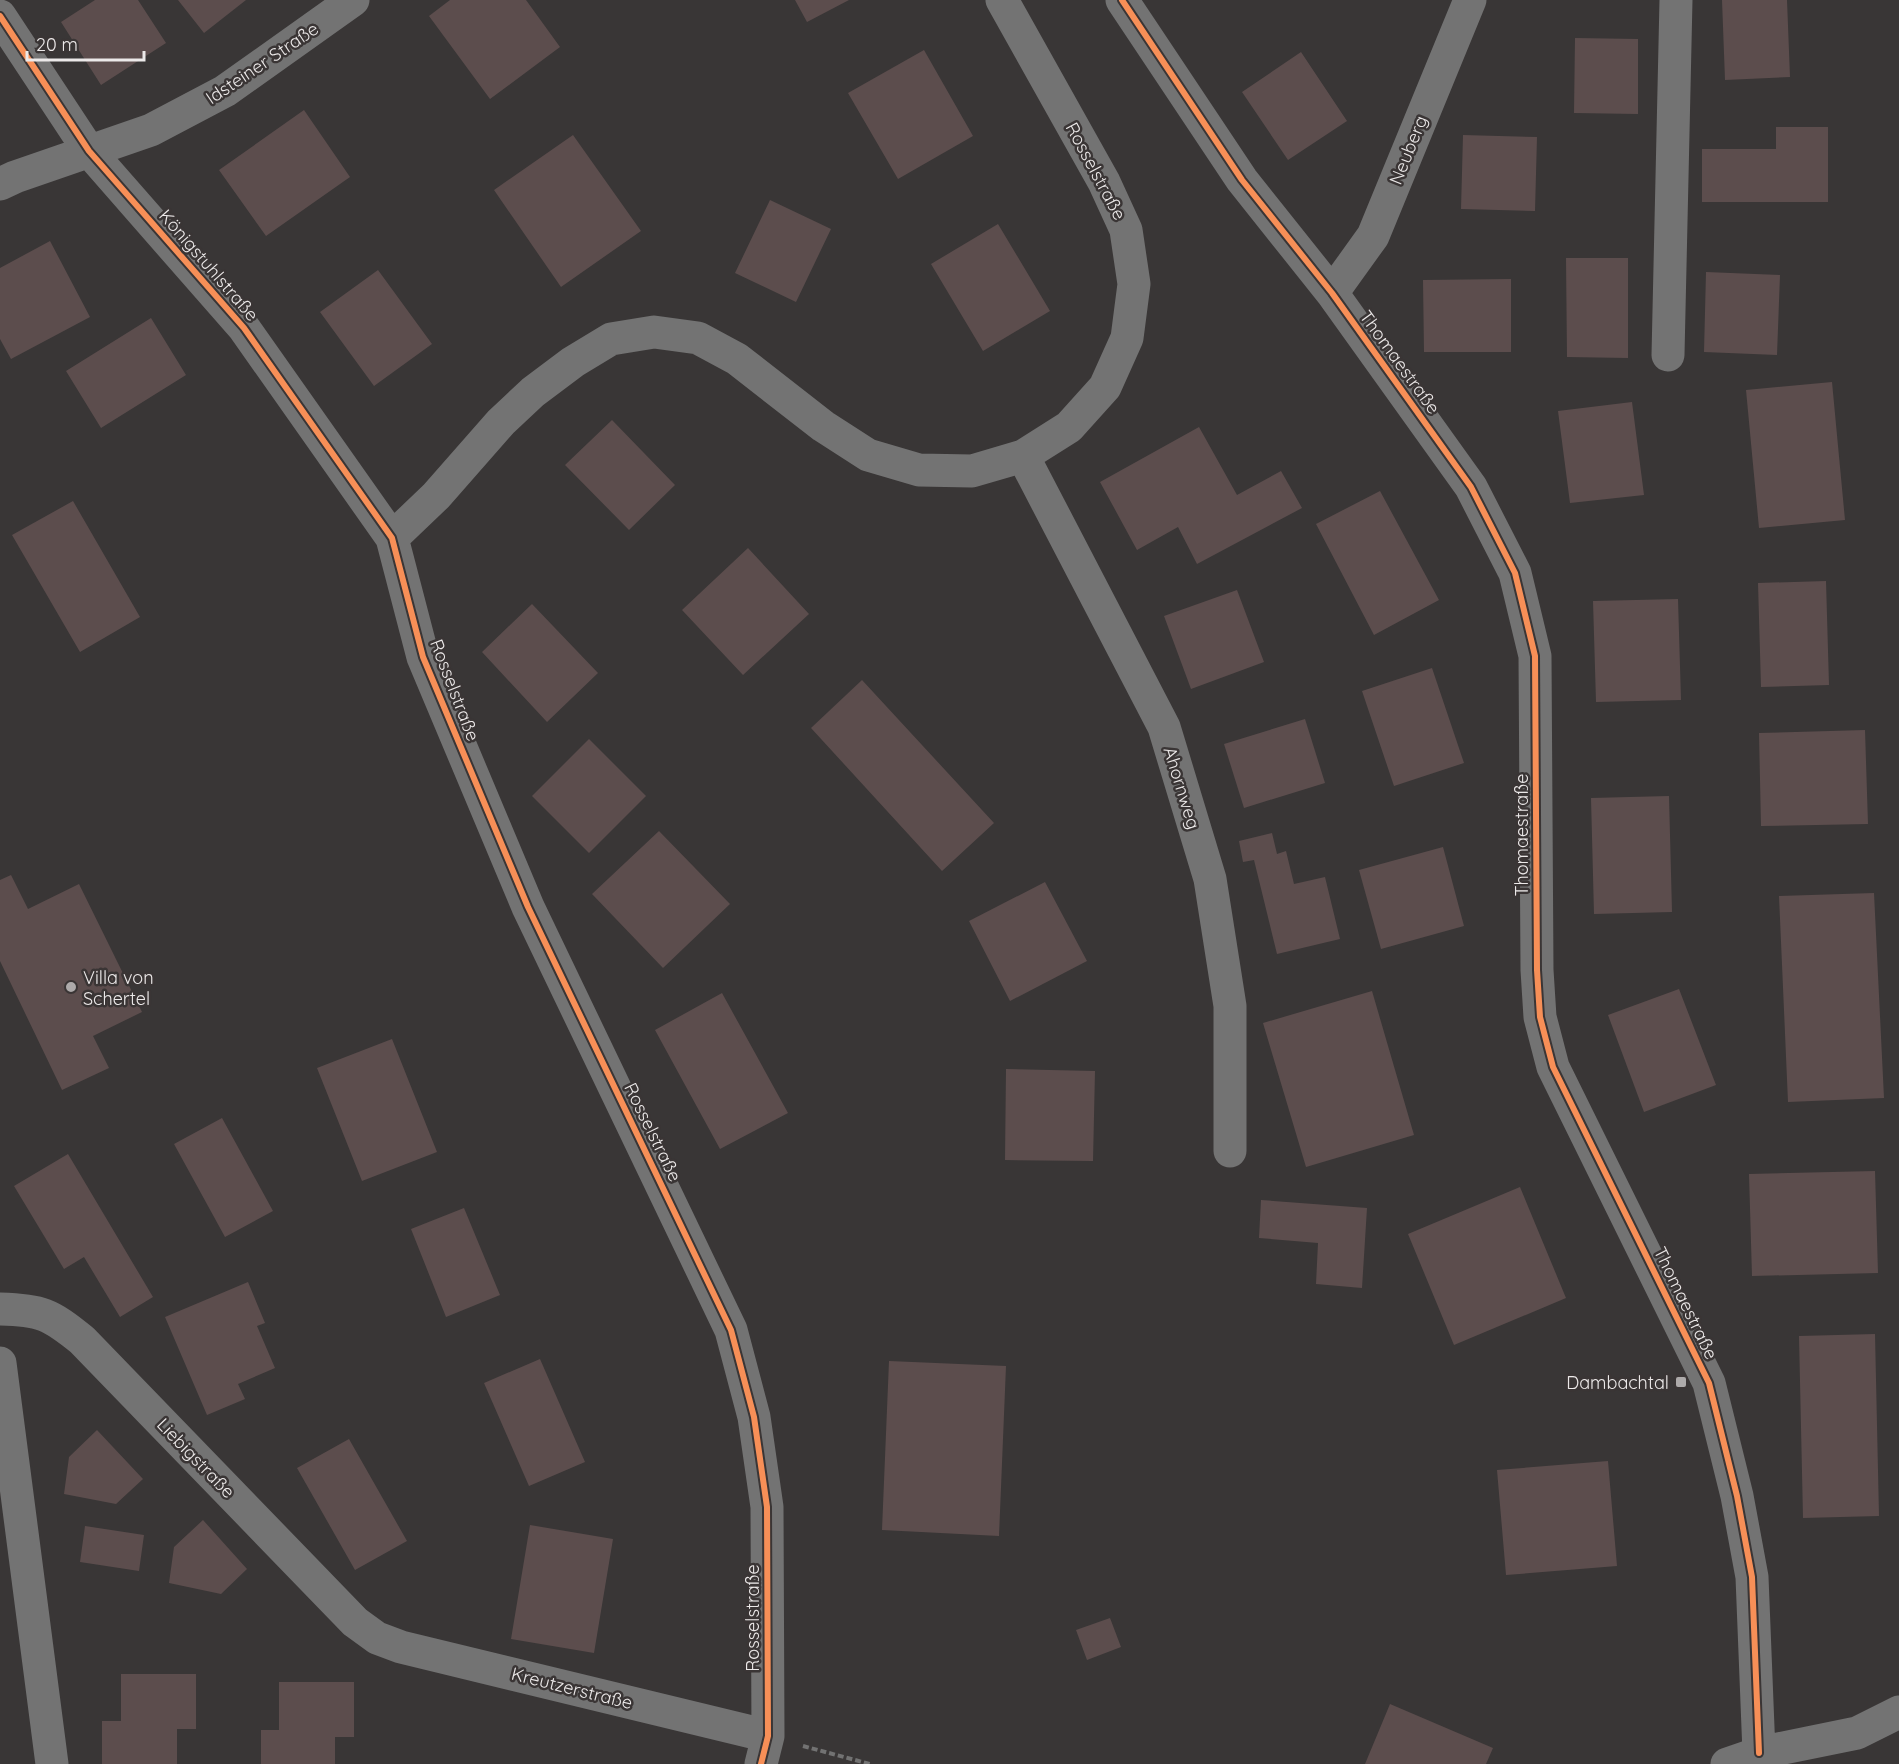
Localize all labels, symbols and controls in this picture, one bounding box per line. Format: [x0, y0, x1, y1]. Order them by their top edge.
street label: Idsteiner Straße [201, 17, 323, 109]
scale bar [27, 24, 144, 62]
text: 20 m [36, 33, 78, 56]
street label: Neuberg [1384, 112, 1432, 188]
street label: Rosselstraße [1061, 118, 1131, 224]
street label: Königstuhlstraße [154, 204, 264, 326]
street label: Thomaestraße [1355, 306, 1445, 418]
street label: Rosselstraße [425, 636, 485, 744]
street label: Ahornweg [1159, 744, 1205, 832]
street label: Thomaestraße [1510, 774, 1533, 896]
place label: Villa von Schertel [83, 966, 154, 1010]
marker: Villa von Schertel [64, 980, 78, 994]
street label: Rosselstraße [619, 1079, 687, 1185]
street label: Thomaestraße [1649, 1243, 1723, 1363]
place label: Dambachtal [1566, 1371, 1669, 1394]
marker: Dambachtal [1674, 1375, 1688, 1389]
street label: Liebigstraße [152, 1413, 240, 1503]
street label: Rosselstraße [741, 1564, 764, 1672]
street label: Kreutzerstraße [509, 1662, 635, 1714]

